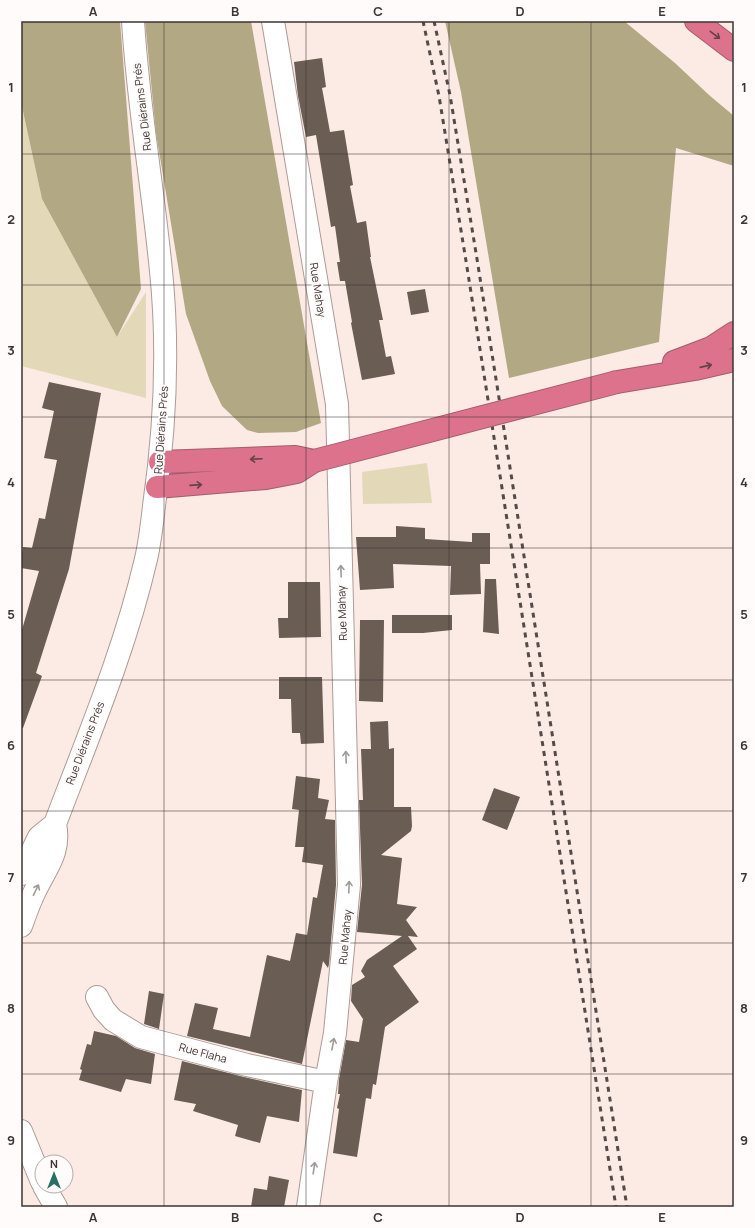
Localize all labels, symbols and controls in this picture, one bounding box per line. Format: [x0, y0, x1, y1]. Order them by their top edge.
text: A [89, 2, 98, 20]
text: B [231, 2, 239, 20]
text: C [373, 2, 383, 20]
text: D [515, 2, 525, 20]
text: E [658, 2, 666, 20]
one-way arrow [710, 31, 721, 40]
street label: Rue Diérains Prés [129, 62, 154, 152]
text: 1 [8, 78, 14, 96]
text: 1 [741, 78, 747, 96]
text: 2 [7, 210, 15, 228]
text: 2 [740, 210, 748, 228]
street label: Rue Mahay [307, 261, 330, 319]
text: 3 [7, 341, 15, 359]
text: 3 [740, 341, 748, 359]
one-way arrow [700, 362, 713, 369]
street label: Rue Diérains Prés [150, 385, 171, 474]
one-way arrow [250, 455, 263, 462]
text: 4 [7, 473, 15, 491]
text: 4 [740, 473, 748, 491]
one-way arrow [189, 481, 202, 488]
one-way arrow [337, 565, 345, 578]
street label: Rue Mahay [333, 585, 350, 641]
text: 5 [7, 605, 15, 623]
text: 5 [740, 605, 748, 623]
street label: Rue Diérains Prés [62, 699, 107, 787]
text: 6 [7, 736, 15, 754]
text: 6 [740, 736, 748, 754]
one-way arrow [342, 751, 350, 764]
text: 7 [8, 868, 15, 886]
text: 7 [741, 868, 748, 886]
one-way arrow [345, 881, 353, 894]
one-way arrow [33, 885, 40, 897]
street label: Rue Mahay [335, 908, 354, 965]
text: 8 [7, 999, 15, 1017]
text: 8 [740, 999, 748, 1017]
one-way arrow [329, 1038, 337, 1051]
street label: Rue Flaha [178, 1039, 229, 1066]
text: 9 [7, 1131, 15, 1149]
text: 9 [740, 1131, 748, 1149]
north arrow [34, 1154, 74, 1194]
text: N [50, 1156, 58, 1171]
one-way arrow [310, 1162, 318, 1175]
text: A [89, 1208, 98, 1226]
text: B [231, 1208, 239, 1226]
text: C [373, 1208, 383, 1226]
text: D [515, 1208, 525, 1226]
text: E [658, 1208, 666, 1226]

